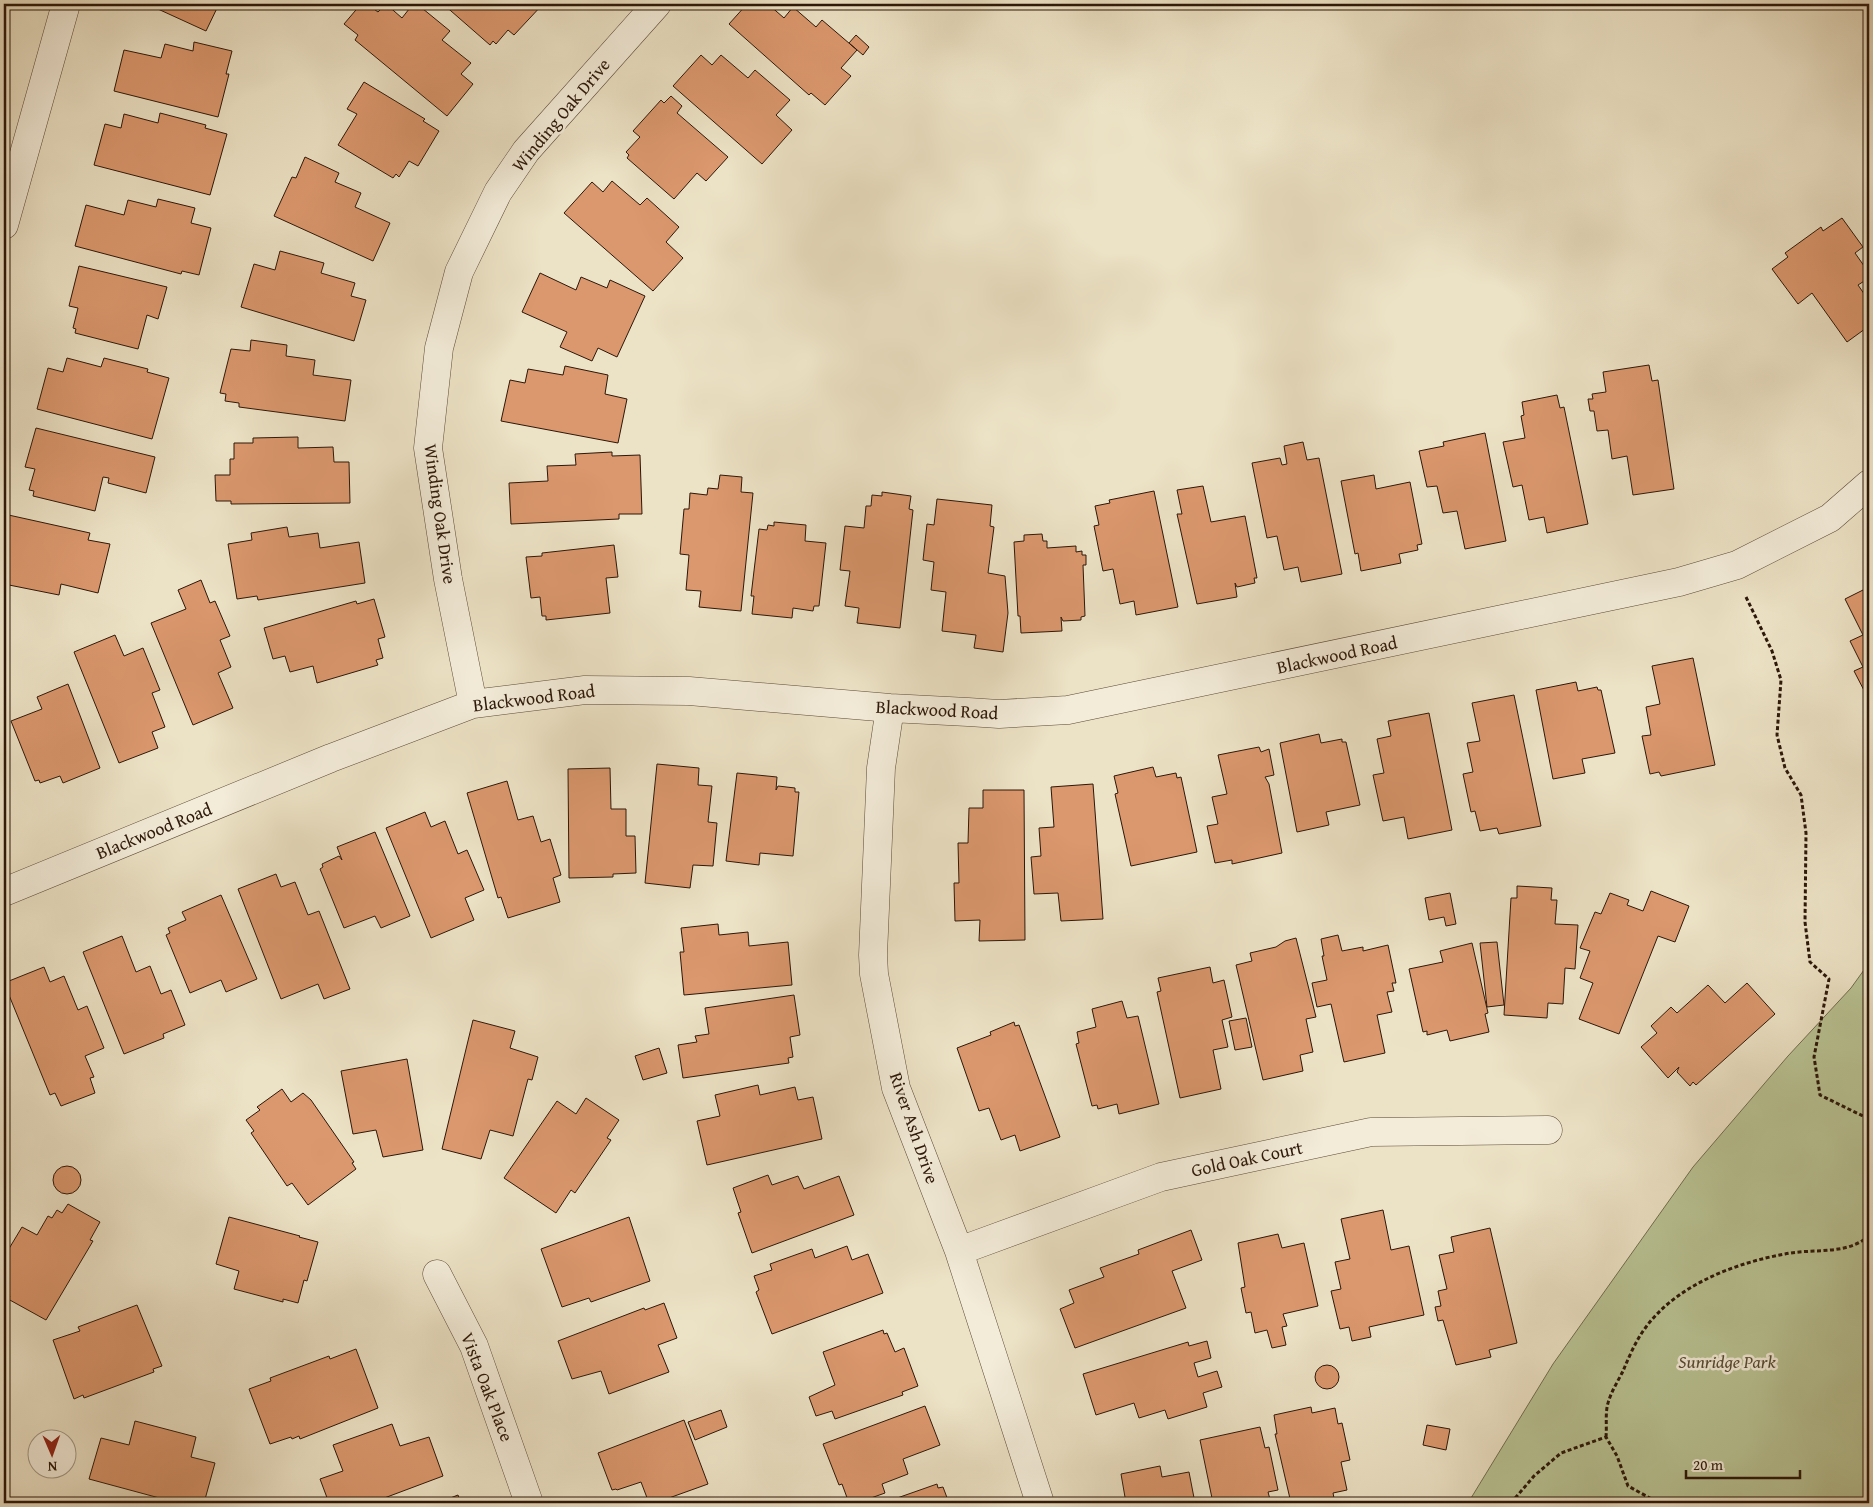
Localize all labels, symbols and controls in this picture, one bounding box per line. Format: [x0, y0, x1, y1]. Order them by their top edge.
street label: Winding Oak Drive [505, 52, 616, 177]
street label: Winding Oak Drive [417, 442, 464, 586]
street label: Blackwood Road [1274, 628, 1400, 680]
street label: Blackwood Road [471, 677, 597, 718]
street label: Blackwood Road [875, 693, 999, 726]
street label: Blackwood Road [92, 795, 216, 866]
street label: River Ash Drive [883, 1068, 946, 1187]
street label: Gold Oak Court [1189, 1133, 1306, 1184]
street label: Vista Oak Place [454, 1328, 521, 1445]
park label: Sunridge Park [1678, 1348, 1776, 1375]
north arrow [28, 1430, 78, 1480]
scale bar [1686, 1447, 1799, 1479]
text: 20 m [1693, 1454, 1724, 1475]
text: N [47, 1457, 57, 1477]

